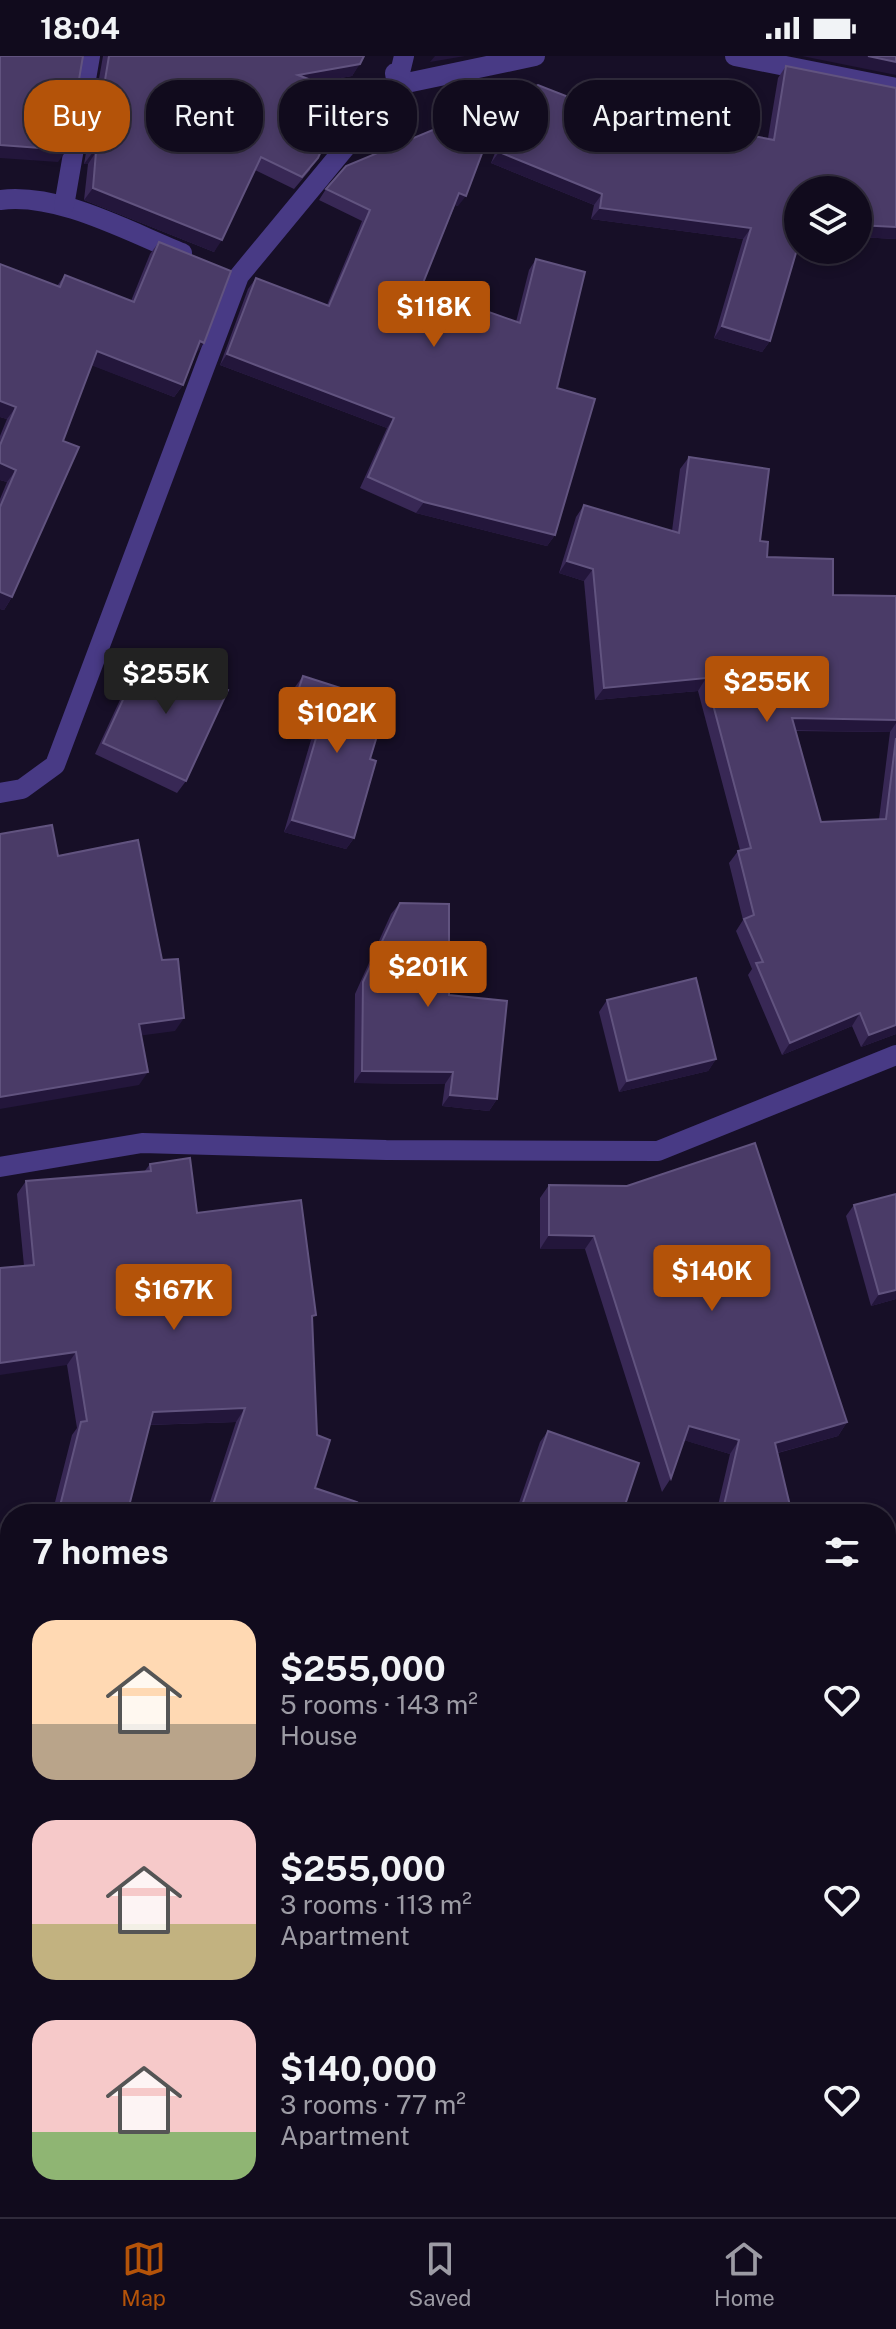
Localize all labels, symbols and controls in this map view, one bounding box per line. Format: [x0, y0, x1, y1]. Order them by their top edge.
text: 18:04 [40, 10, 120, 46]
chip: Buy [24, 80, 130, 152]
chip: Rent [146, 80, 263, 152]
chip: Filters [279, 80, 417, 152]
chip: New [433, 80, 548, 152]
chip: Apartment [564, 80, 760, 152]
map controls [784, 176, 872, 264]
button: layers [784, 176, 872, 264]
pin: $118K [378, 281, 490, 349]
text: $118K [396, 291, 472, 322]
pin: $255K [110, 648, 222, 716]
pin: $255K [711, 656, 823, 724]
text: $255K [122, 658, 210, 689]
text: $255K [723, 666, 811, 697]
pin: $102K [281, 687, 393, 755]
text: $102K [297, 697, 377, 728]
pin: $201K [372, 941, 484, 1009]
text: $201K [388, 951, 468, 982]
pin: $140K [656, 1245, 768, 1313]
text: $140K [671, 1255, 753, 1286]
pin: $167K [118, 1264, 230, 1332]
text: $167K [134, 1274, 214, 1305]
icon: filters [820, 1530, 864, 1574]
text: 7 homes [32, 1532, 169, 1572]
text: $255,000 [280, 1649, 446, 1689]
icon: home [96, 1652, 192, 1748]
icon: heart [820, 1678, 864, 1722]
text: 5 rooms · 143 m² [280, 1689, 478, 1720]
text: House [280, 1720, 357, 1751]
text: $255,000 [280, 1849, 446, 1889]
icon: home [96, 1852, 192, 1948]
icon: heart [820, 1878, 864, 1922]
text: 3 rooms · 113 m² [280, 1889, 472, 1920]
text: Apartment [280, 1920, 410, 1951]
text: $140,000 [280, 2049, 437, 2089]
icon: home [96, 2052, 192, 2148]
icon: heart [820, 2078, 864, 2122]
text: 3 rooms · 77 m² [280, 2089, 466, 2120]
text: Apartment [280, 2120, 410, 2151]
tab: Map [121, 2237, 166, 2311]
tab: Saved [409, 2237, 471, 2311]
tab: Home [714, 2237, 775, 2311]

